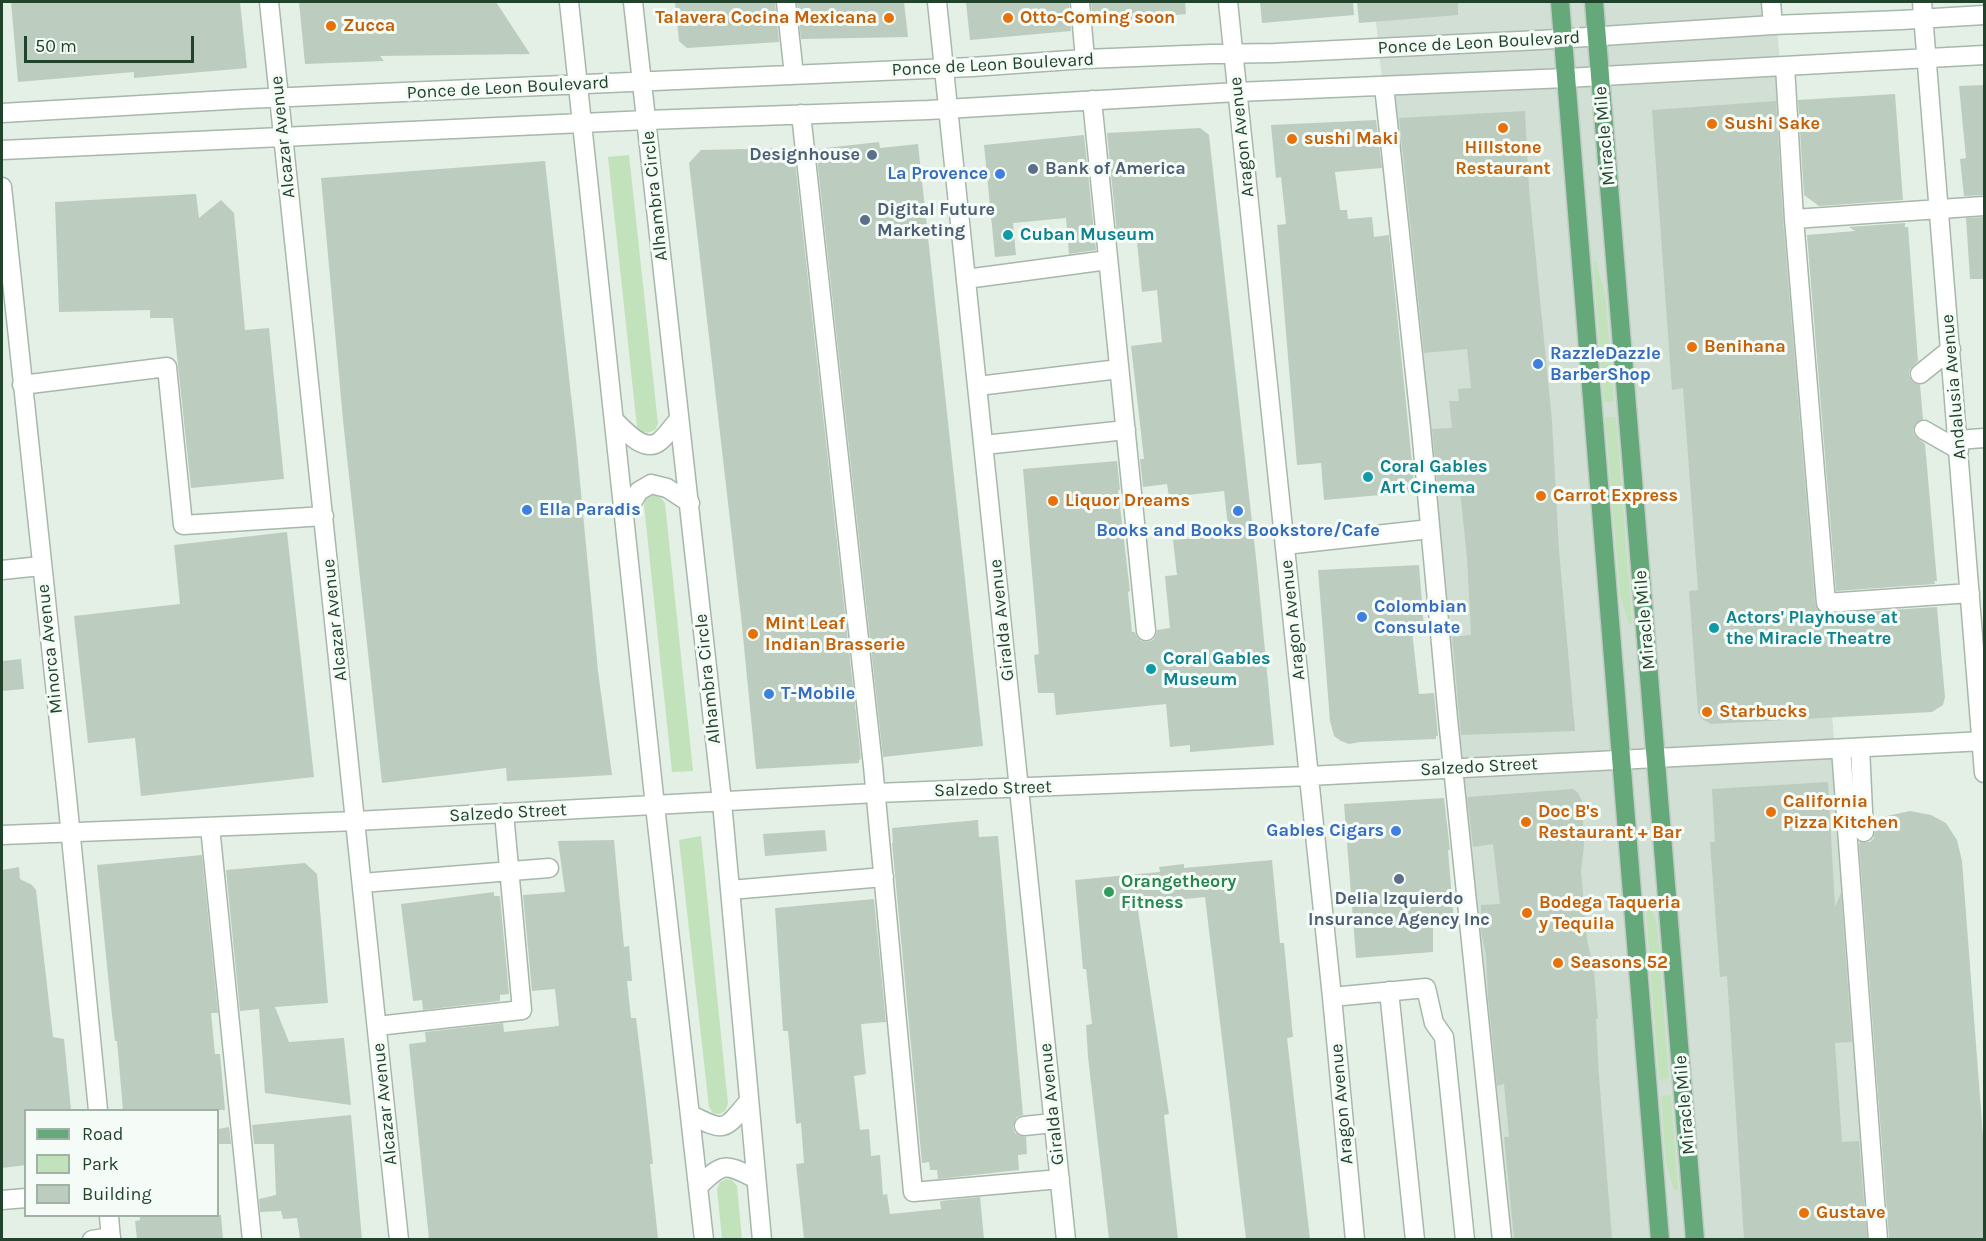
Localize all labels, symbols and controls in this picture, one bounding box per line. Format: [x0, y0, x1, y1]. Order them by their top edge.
place label: Talavera Cocina Mexicana [655, 7, 877, 29]
place label: Otto-Coming soon [1020, 7, 1175, 29]
marker: Talavera Cocina Mexicana [882, 11, 896, 25]
marker: Otto-Coming soon [1001, 11, 1015, 25]
place label: Zucca [343, 15, 395, 37]
marker: Zucca [324, 19, 338, 33]
scale bar [27, 24, 196, 62]
street label: Ponce de Leon Boulevard [1377, 27, 1581, 59]
text: 50 m [35, 35, 77, 57]
street label: Ponce de Leon Boulevard [891, 49, 1095, 81]
street label: Ponce de Leon Boulevard [406, 72, 610, 104]
street label: Alcazar Avenue [266, 75, 300, 199]
street label: Aragon Avenue [1225, 76, 1259, 198]
street label: Miracle Mile [1590, 85, 1620, 187]
place label: Sushi Sake [1724, 113, 1820, 135]
marker: Sushi Sake [1705, 117, 1719, 131]
marker: Hillstone Restaurant [1496, 121, 1510, 135]
place label: sushi Maki [1304, 128, 1399, 150]
street label: Alhambra Circle [637, 130, 673, 262]
marker: sushi Maki [1285, 132, 1299, 146]
place label: Hillstone Restaurant [1455, 137, 1551, 180]
place label: Designhouse [749, 144, 860, 166]
marker: Designhouse [865, 148, 879, 162]
place label: Bank of America [1045, 158, 1186, 180]
marker: Bank of America [1026, 162, 1040, 176]
place label: La Provence [887, 163, 988, 185]
marker: La Provence [993, 167, 1007, 181]
place label: Digital Future Marketing [877, 199, 995, 242]
marker: Digital Future Marketing [858, 213, 872, 227]
place label: Cuban Museum [1020, 224, 1154, 246]
marker: Cuban Museum [1001, 228, 1015, 242]
street label: Andalusia Avenue [1937, 313, 1971, 461]
place label: Benihana [1704, 336, 1786, 358]
marker: Benihana [1685, 340, 1699, 354]
place label: RazzleDazzle BarberShop [1550, 343, 1661, 386]
marker: RazzleDazzle BarberShop [1531, 357, 1545, 371]
place label: Coral Gables Art Cinema [1380, 456, 1488, 498]
marker: Coral Gables Art Cinema [1361, 470, 1375, 484]
place label: Carrot Express [1553, 485, 1678, 507]
marker: Carrot Express [1534, 489, 1548, 503]
place label: Liquor Dreams [1065, 490, 1190, 512]
marker: Liquor Dreams [1046, 494, 1060, 508]
place label: Ella Paradis [539, 499, 641, 521]
marker: Ella Paradis [520, 503, 534, 517]
marker: Books and Books Bookstore/Cafe [1231, 504, 1245, 518]
place label: Books and Books Bookstore/Cafe [1096, 520, 1380, 542]
street label: Alcazar Avenue [318, 558, 352, 682]
street label: Giralda Avenue [985, 558, 1019, 682]
street label: Aragon Avenue [1276, 559, 1310, 681]
street label: Miracle Mile [1630, 569, 1660, 671]
street label: Minorca Avenue [32, 583, 68, 715]
place label: Colombian Consulate [1374, 596, 1467, 638]
place label: Actors' Playhouse at the Miracle Theatre [1726, 607, 1898, 650]
marker: Colombian Consulate [1355, 610, 1369, 624]
street label: Alhambra Circle [690, 613, 726, 745]
place label: Mint Leaf Indian Brasserie [765, 613, 905, 656]
marker: Actors' Playhouse at the Miracle Theatre [1707, 621, 1721, 635]
marker: Mint Leaf Indian Brasserie [746, 627, 760, 641]
place label: Coral Gables Museum [1163, 648, 1271, 690]
marker: Coral Gables Museum [1144, 662, 1158, 676]
place label: T-Mobile [781, 683, 855, 705]
marker: T-Mobile [762, 687, 776, 701]
place label: Starbucks [1719, 701, 1807, 723]
marker: Starbucks [1700, 705, 1714, 719]
street label: Salzedo Street [1420, 753, 1538, 781]
street label: Salzedo Street [934, 776, 1052, 802]
place label: California Pizza Kitchen [1783, 791, 1899, 834]
street label: Salzedo Street [449, 799, 567, 827]
place label: Doc B's Restaurant + Bar [1538, 801, 1681, 844]
marker: California Pizza Kitchen [1764, 805, 1778, 819]
marker: Doc B's Restaurant + Bar [1519, 815, 1533, 829]
place label: Gables Cigars [1266, 820, 1384, 842]
marker: Gables Cigars [1389, 824, 1403, 838]
place label: Orangetheory Fitness [1121, 871, 1236, 914]
marker: Delia Izquierdo Insurance Agency Inc [1392, 872, 1406, 886]
marker: Orangetheory Fitness [1102, 885, 1116, 899]
place label: Delia Izquierdo Insurance Agency Inc [1308, 888, 1490, 930]
place label: Bodega Taqueria y Tequila [1539, 892, 1681, 934]
marker: Bodega Taqueria y Tequila [1520, 906, 1534, 920]
place label: Seasons 52 [1570, 952, 1668, 974]
marker: Seasons 52 [1551, 956, 1565, 970]
street label: Alcazar Avenue [368, 1042, 402, 1166]
street label: Giralda Avenue [1035, 1042, 1069, 1166]
street label: Aragon Avenue [1326, 1043, 1358, 1165]
street label: Miracle Mile [1670, 1054, 1700, 1156]
legend [24, 1109, 219, 1217]
text: Road [82, 1123, 123, 1145]
text: Park [82, 1153, 119, 1175]
text: Building [82, 1183, 152, 1205]
place label: Gustave [1816, 1202, 1885, 1224]
marker: Gustave [1797, 1206, 1811, 1220]

